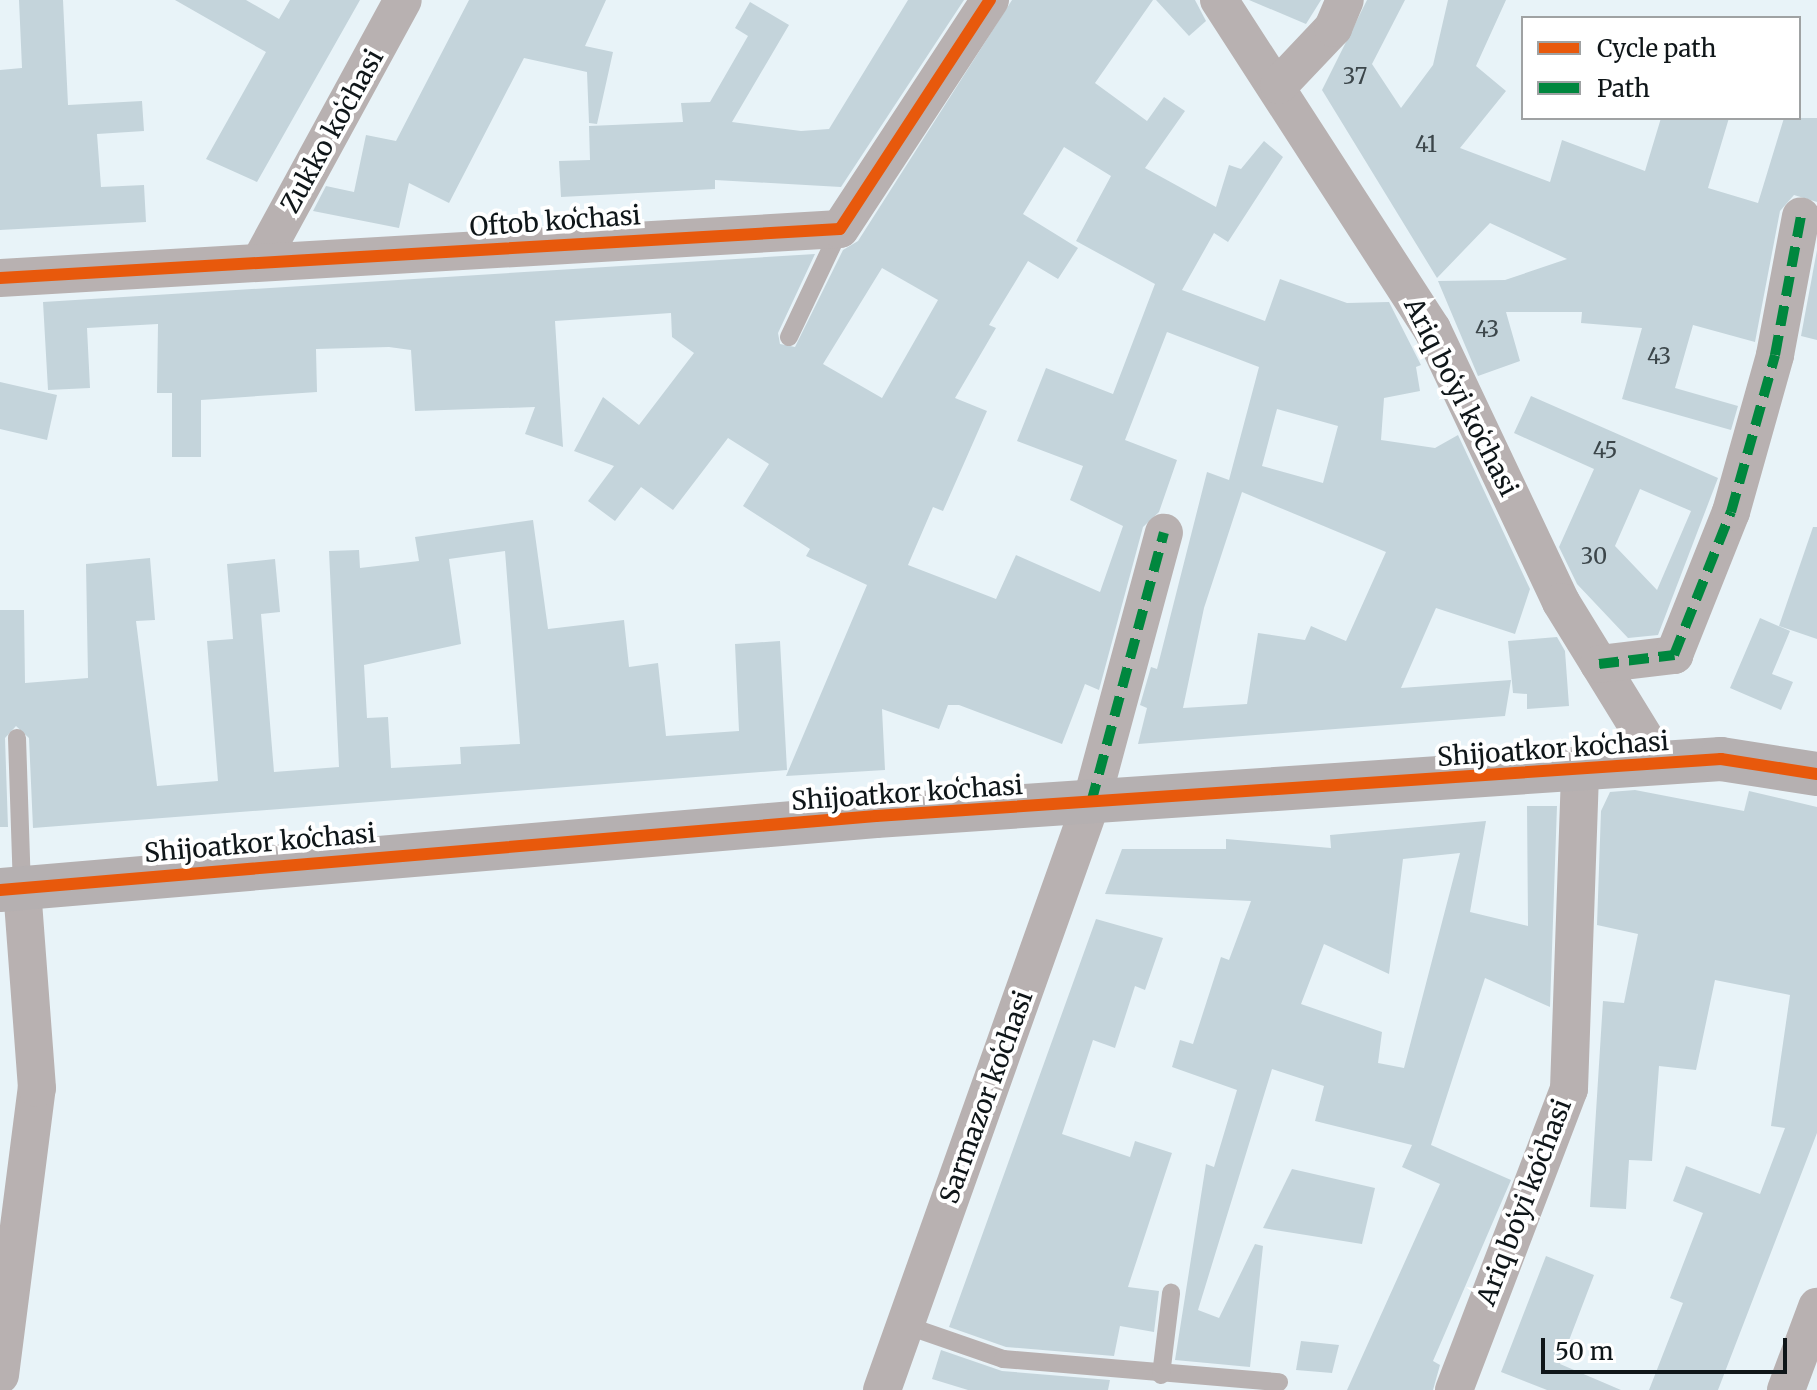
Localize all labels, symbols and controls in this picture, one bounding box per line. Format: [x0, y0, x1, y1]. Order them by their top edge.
legend [1521, 16, 1801, 120]
text: Cycle path [1597, 33, 1716, 64]
street label: Zukko koʻchasi [274, 44, 390, 218]
house number: 37 [1343, 64, 1367, 90]
text: Path [1597, 73, 1650, 104]
house number: 41 [1415, 132, 1437, 158]
street label: Oftob koʻchasi [468, 199, 642, 243]
street label: Ariq boʻyi koʻchasi [1398, 293, 1524, 501]
house number: 43 [1475, 317, 1499, 343]
house number: 43 [1647, 344, 1671, 370]
house number: 45 [1593, 438, 1617, 464]
house number: 30 [1581, 544, 1607, 570]
street label: Shijoatkor koʻchasi [1436, 725, 1670, 773]
street label: Shijoatkor koʻchasi [790, 769, 1024, 817]
street label: Shijoatkor koʻchasi [143, 817, 377, 869]
street label: Sarmazor koʻchasi [933, 986, 1039, 1208]
street label: Ariq boʻyi koʻchasi [1470, 1095, 1578, 1309]
scale bar [1545, 1322, 1791, 1372]
text: 50 m [1555, 1336, 1614, 1367]

